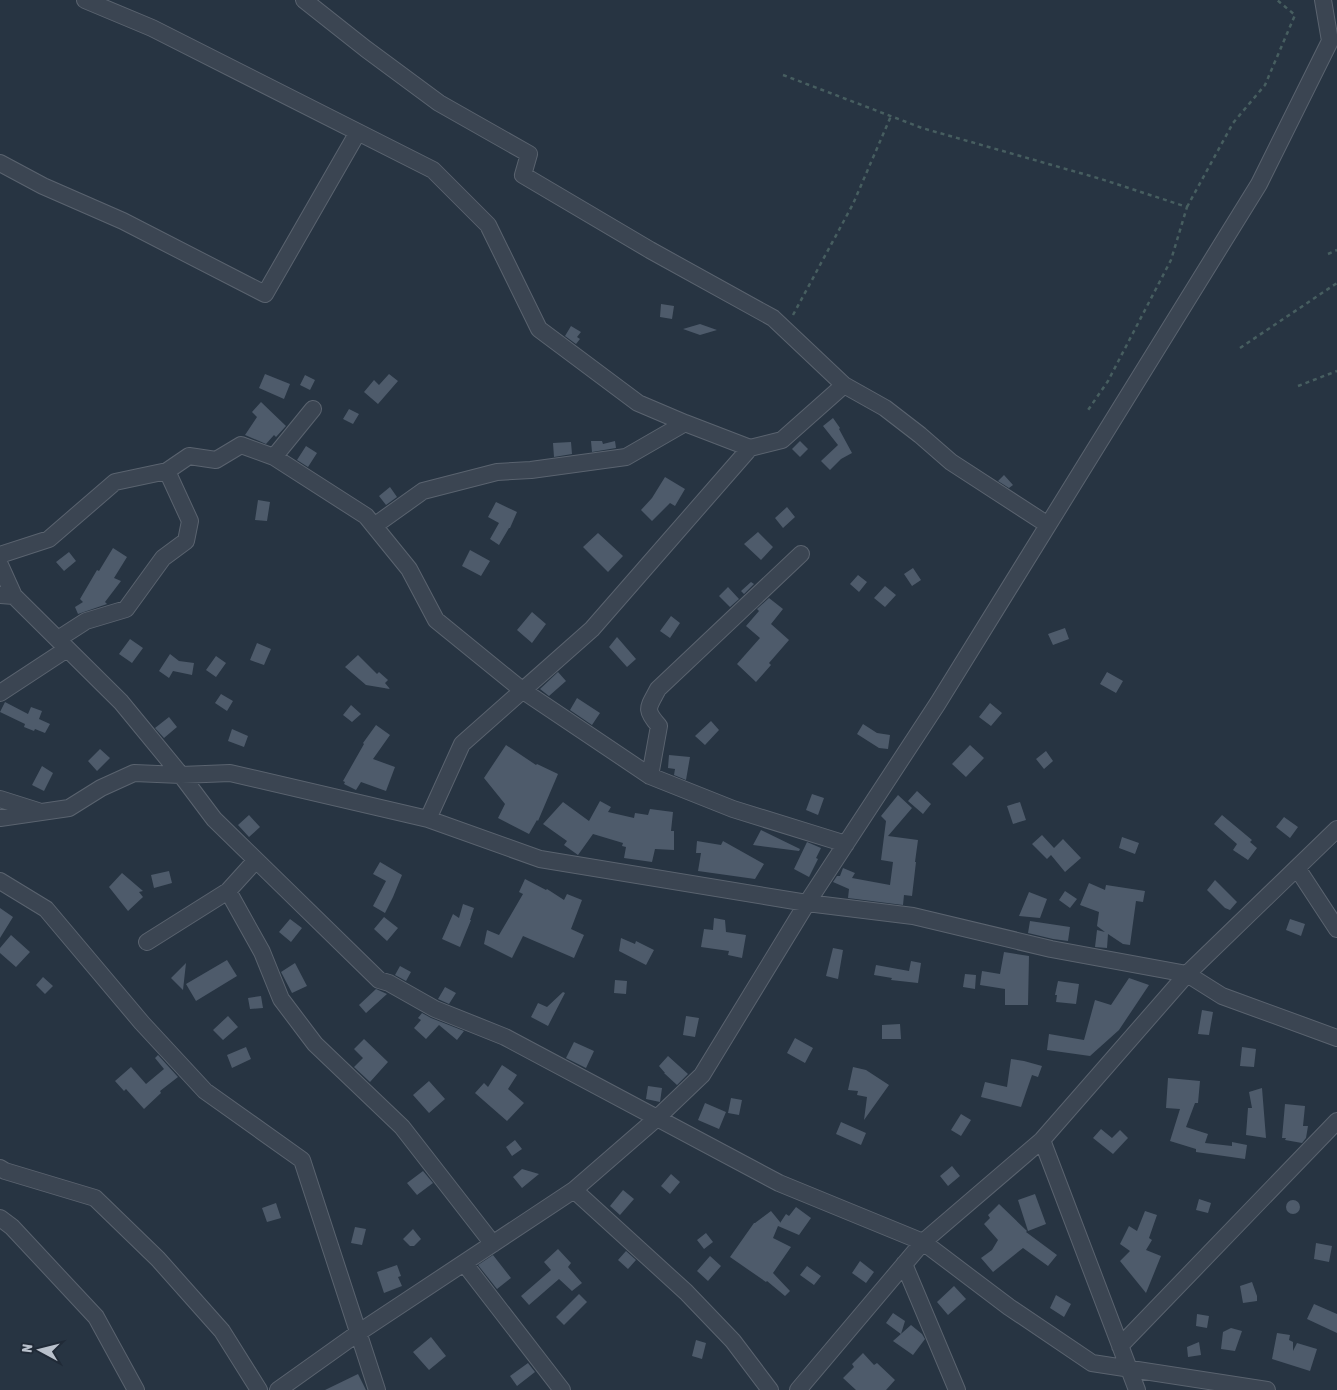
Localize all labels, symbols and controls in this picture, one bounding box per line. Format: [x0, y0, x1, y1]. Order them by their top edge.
north arrow [15, 1325, 65, 1375]
text: N [19, 1343, 36, 1353]

